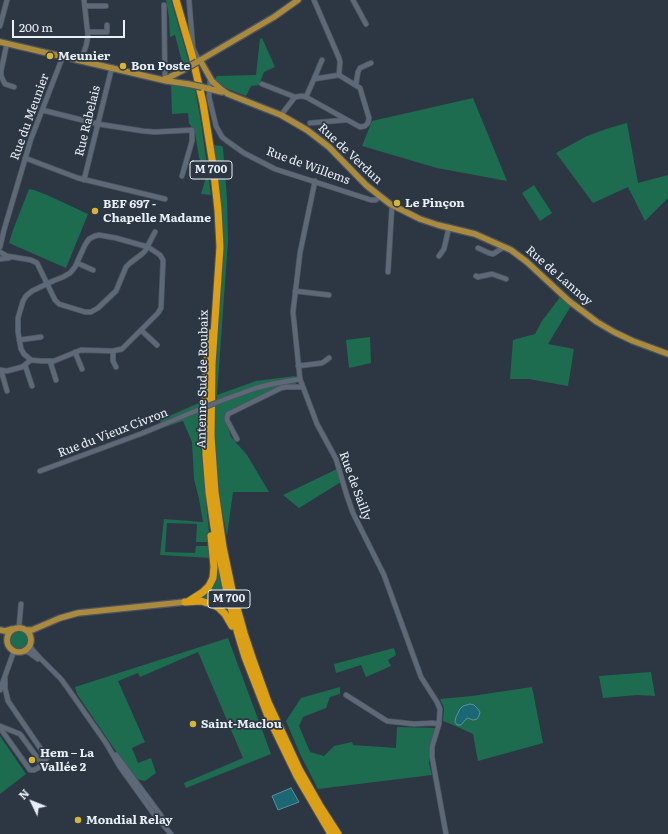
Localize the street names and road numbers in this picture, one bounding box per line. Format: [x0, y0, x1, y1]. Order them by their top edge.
street label: Rue du Meunier [8, 72, 52, 162]
street label: Rue Rabelais [72, 84, 104, 158]
street label: Rue de Verdun [315, 121, 385, 187]
street label: Rue de Willems [264, 144, 352, 188]
road number: M 700 [190, 161, 232, 179]
street label: Rue de Lannoy [523, 243, 595, 309]
street label: Antenne Sud de Roubaix [195, 309, 211, 449]
street label: Rue du Vieux Civron [56, 405, 170, 461]
street label: Rue de Sailly [336, 450, 374, 522]
road number: M 700 [208, 590, 250, 608]

